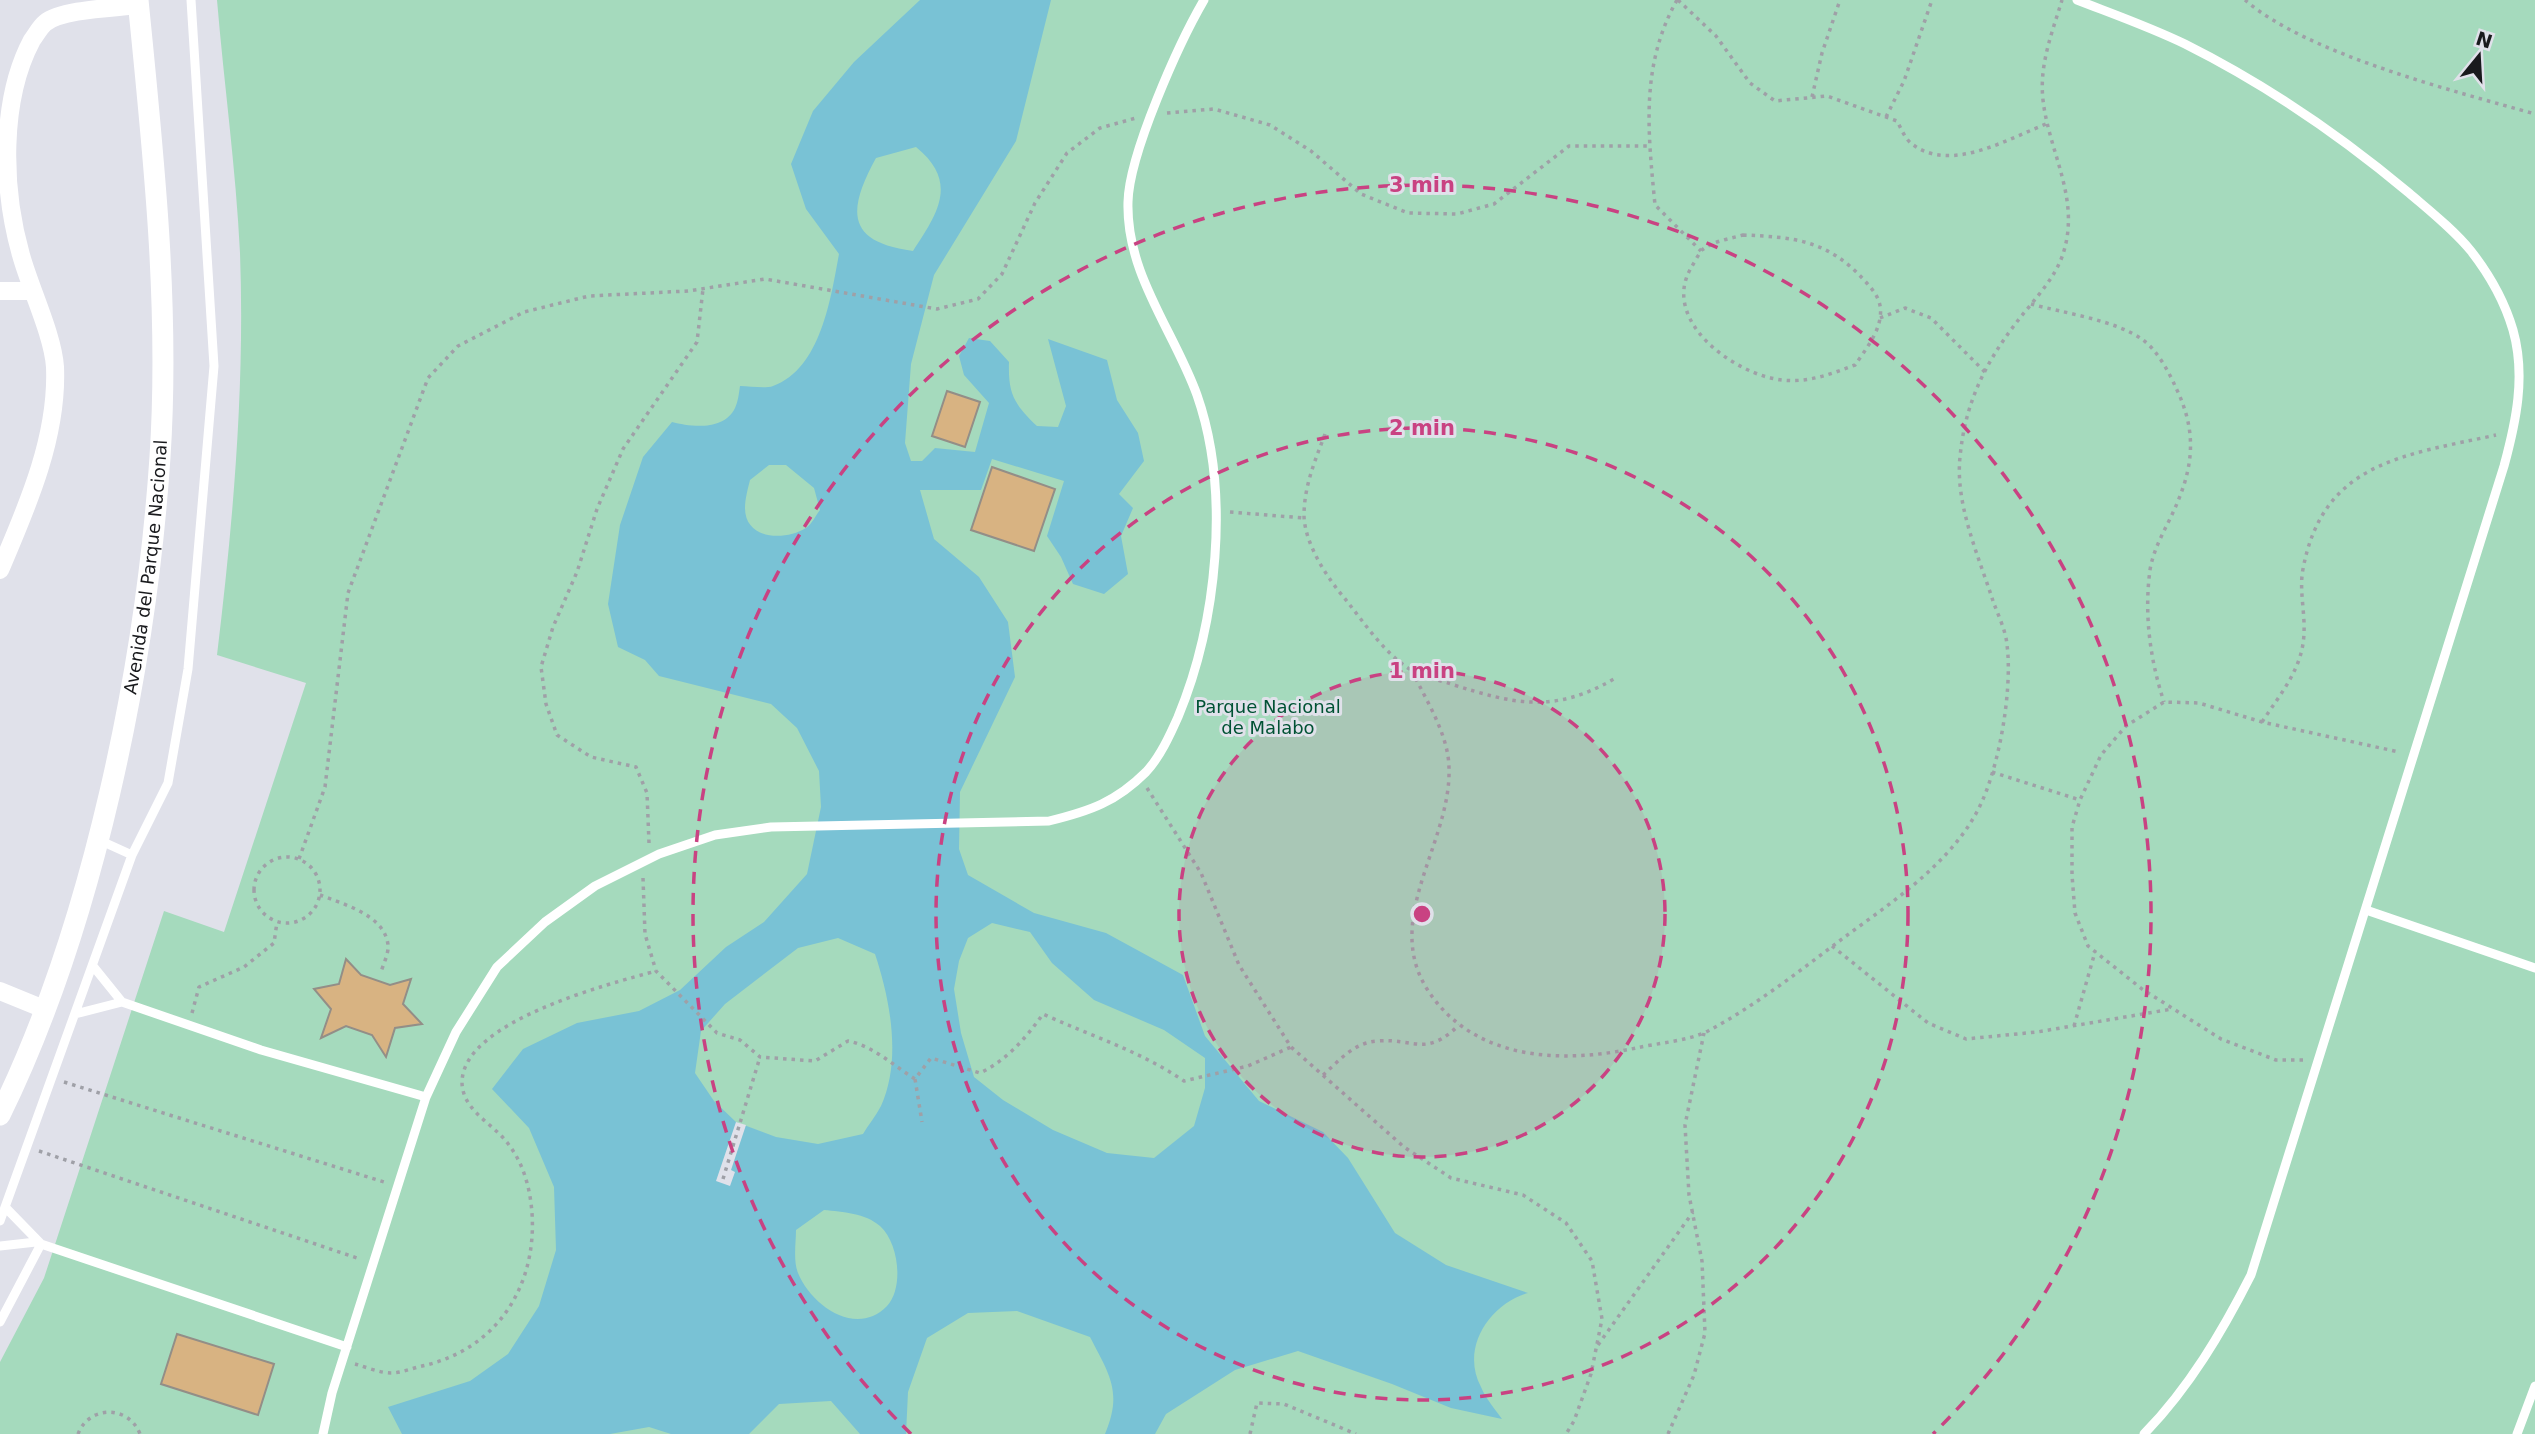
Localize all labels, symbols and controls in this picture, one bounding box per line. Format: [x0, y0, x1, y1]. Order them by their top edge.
north arrow [2444, 21, 2514, 91]
text: N [2473, 27, 2495, 53]
text: 3 min [1389, 173, 1455, 197]
text: 2 min [1389, 416, 1455, 440]
street label: Avenida del Parque Nacional [119, 439, 171, 696]
text: 1 min [1389, 659, 1455, 683]
park label: Parque Nacional de Malabo [1195, 696, 1341, 738]
centre of rings [1410, 902, 1434, 926]

